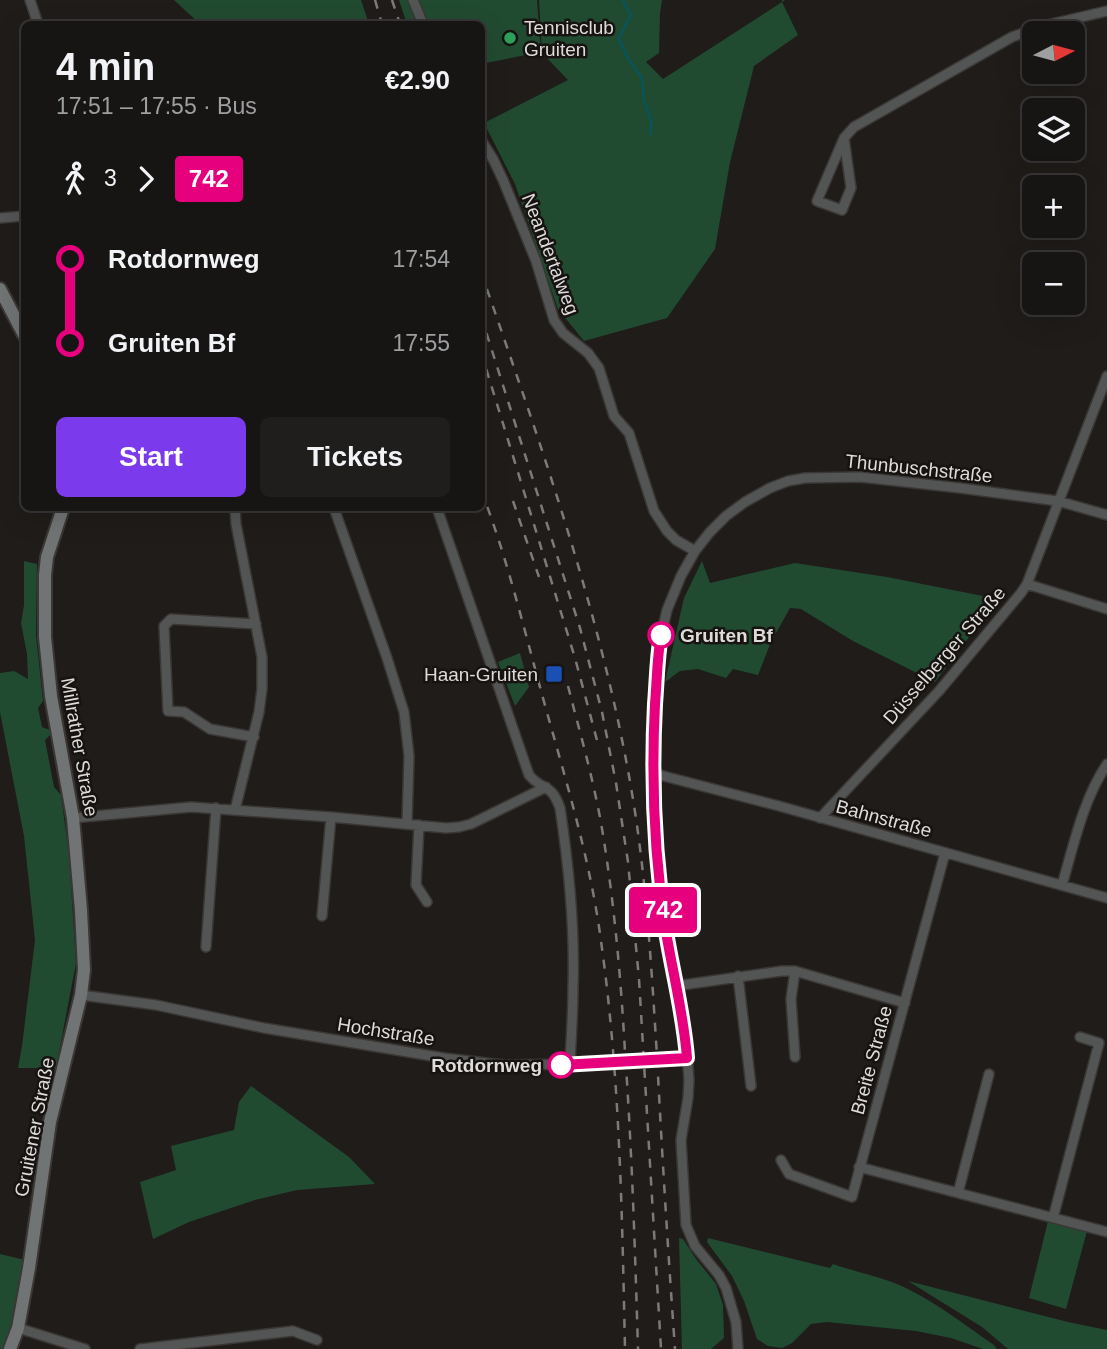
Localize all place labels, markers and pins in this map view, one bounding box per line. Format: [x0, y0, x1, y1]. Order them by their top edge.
place label: Tennisclub Gruiten [524, 17, 614, 60]
marker: Tennisclub Gruiten [502, 30, 518, 46]
marker: Gruiten Bf [648, 622, 674, 648]
place label: Gruiten Bf [680, 625, 774, 646]
place label: Haan-Gruiten [424, 664, 538, 685]
marker: Haan-Gruiten [544, 664, 564, 684]
marker: Rotdornweg [548, 1052, 574, 1078]
place label: Rotdornweg [431, 1055, 542, 1076]

